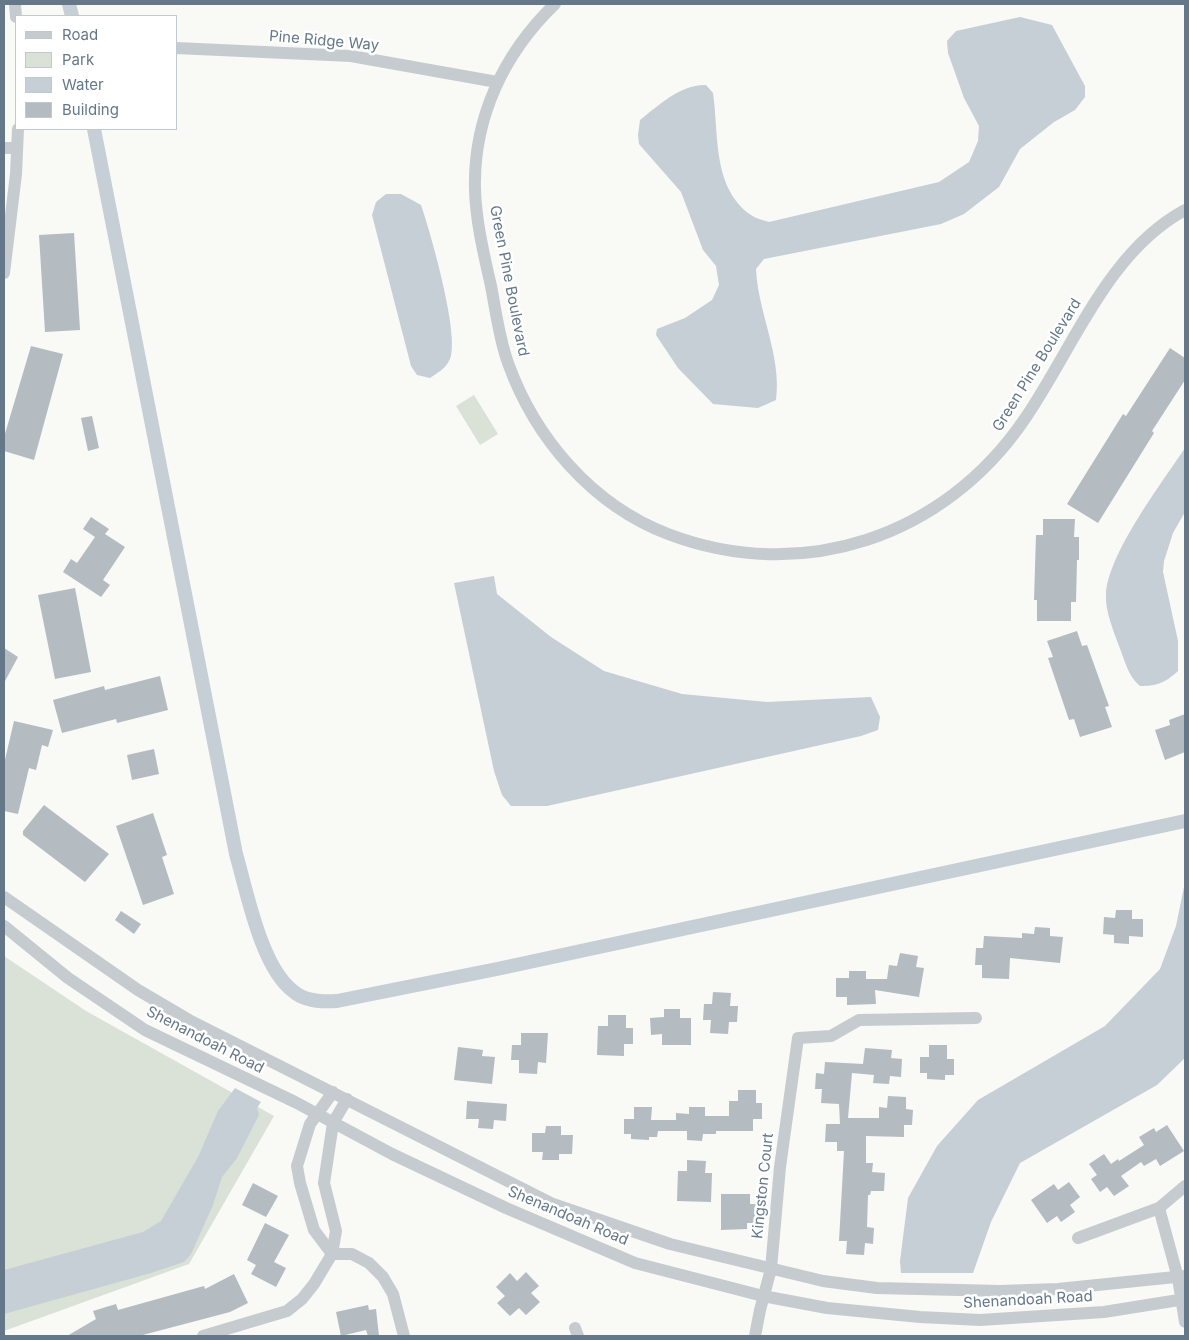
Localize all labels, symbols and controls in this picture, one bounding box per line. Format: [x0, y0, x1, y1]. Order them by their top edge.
legend [15, 15, 178, 130]
text: Road [62, 25, 98, 44]
street label: Pine Ridge Way [268, 27, 380, 55]
text: Park [62, 50, 94, 69]
text: Water [62, 75, 104, 94]
text: Building [62, 100, 119, 119]
street label: Green Pine Boulevard [486, 204, 532, 358]
street label: Green Pine Boulevard [989, 295, 1085, 435]
street label: Shenandoah Road [143, 1003, 267, 1077]
street label: Kingston Court [748, 1132, 778, 1240]
street label: Shenandoah Road [505, 1182, 631, 1250]
street label: Shenandoah Road [963, 1288, 1093, 1312]

